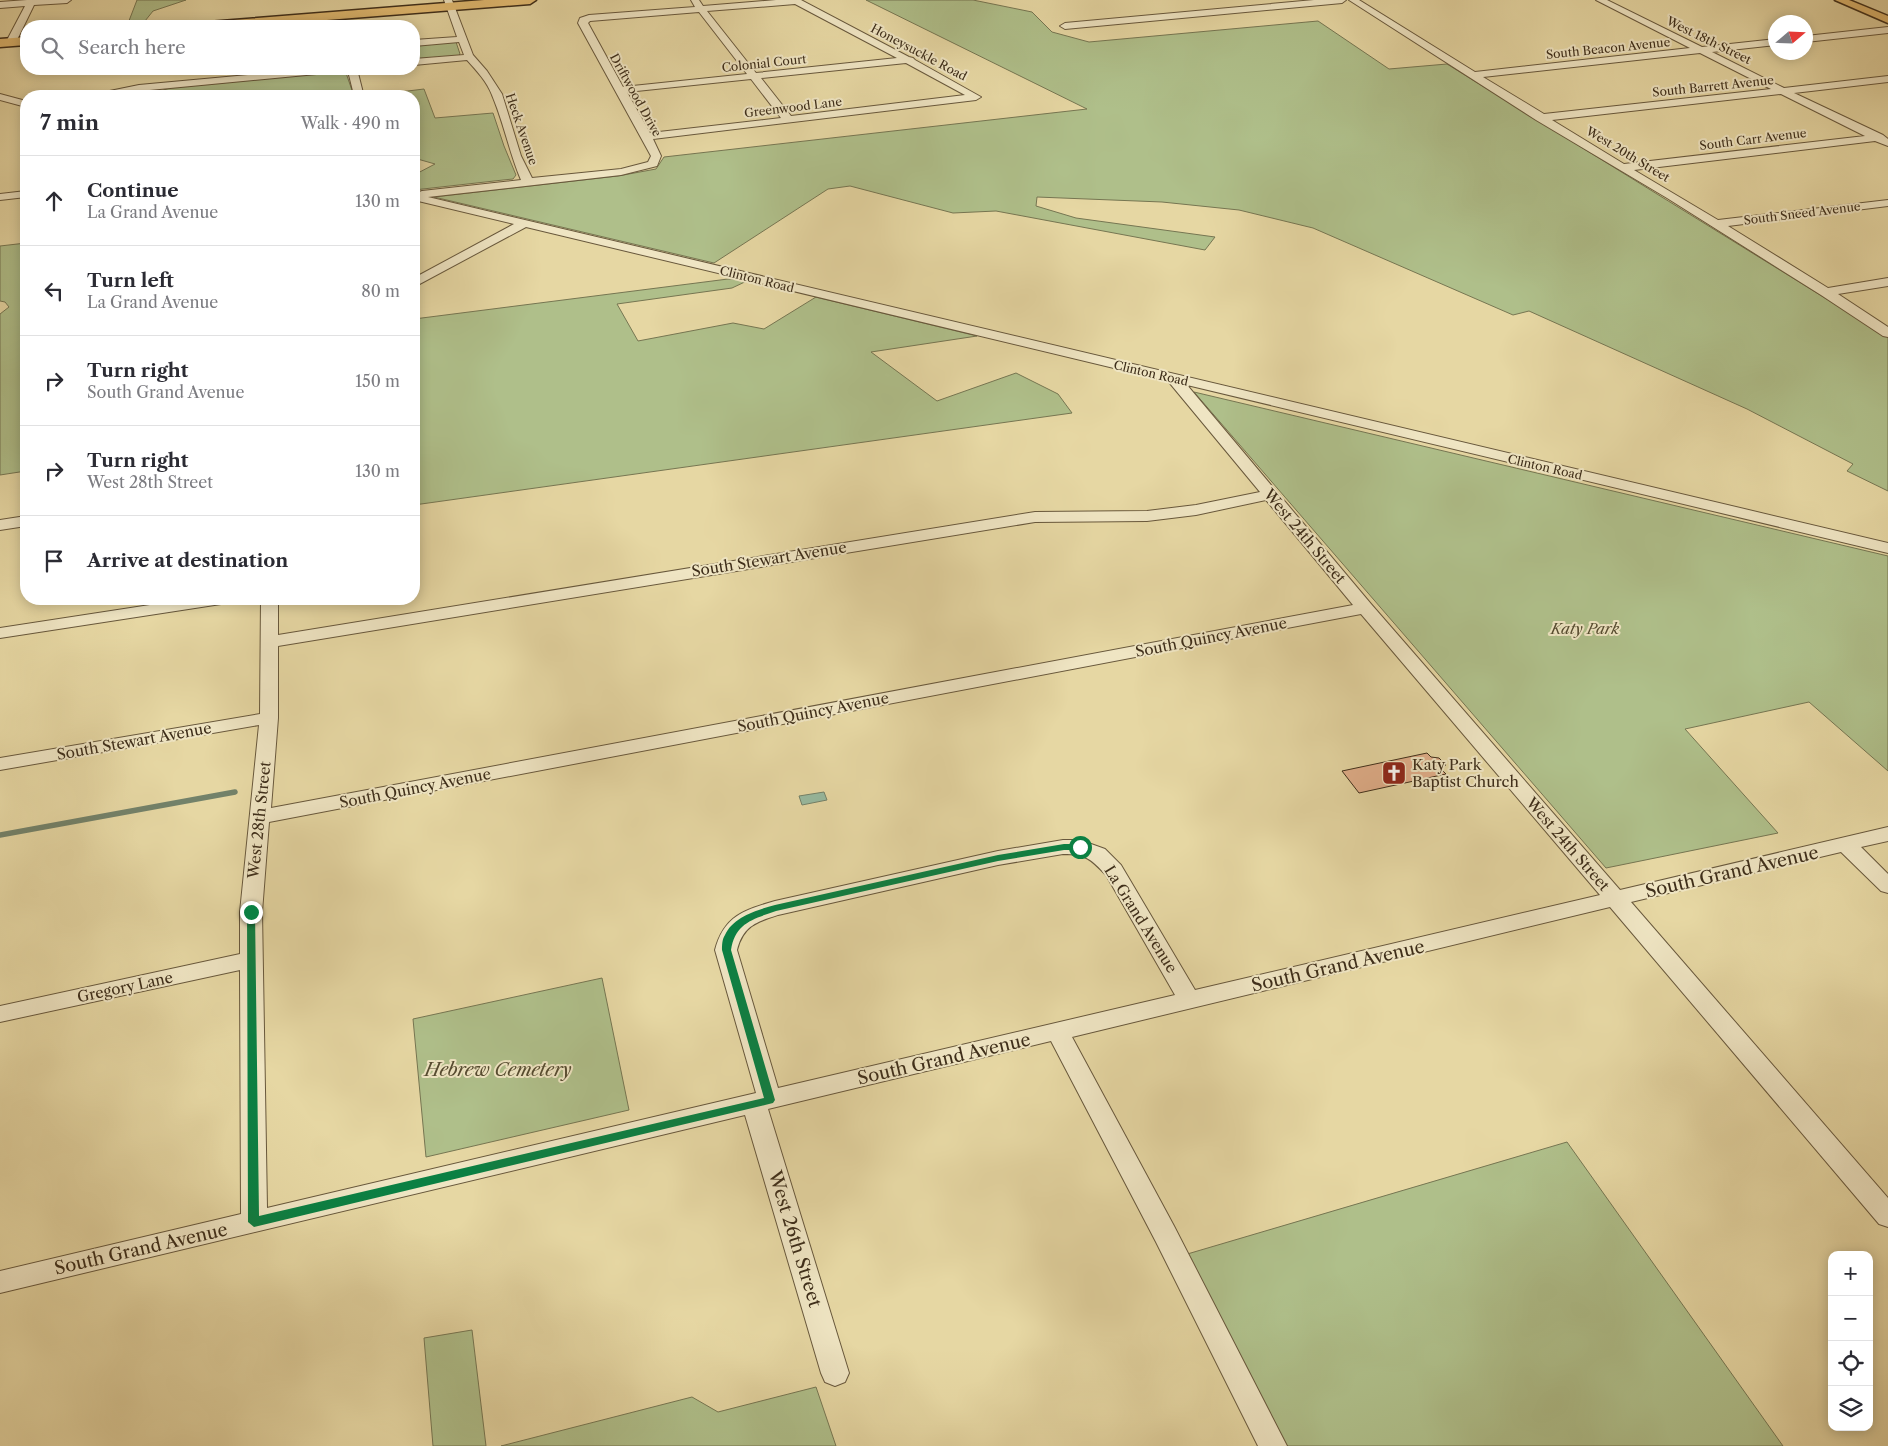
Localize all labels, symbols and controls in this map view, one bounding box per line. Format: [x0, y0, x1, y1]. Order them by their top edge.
street label: West 18th Street [1663, 13, 1755, 67]
north arrow [1768, 15, 1813, 60]
search box [20, 20, 420, 75]
street label: Honeysuckle Road [868, 20, 970, 84]
icon: search [38, 34, 66, 62]
street label: South Beacon Avenue [1545, 34, 1671, 62]
text: Search here [78, 36, 186, 59]
street label: Driftwood Drive [607, 51, 665, 139]
street label: Colonial Court [721, 51, 808, 75]
street label: South Barrett Avenue [1651, 72, 1775, 100]
street label: Heck Avenue [503, 91, 541, 167]
street label: Greenwood Lane [743, 94, 843, 120]
text: 7 min [40, 110, 99, 135]
text: Walk · 490 m [301, 113, 400, 133]
street label: West 20th Street [1583, 123, 1673, 185]
street label: South Carr Avenue [1699, 125, 1808, 153]
text: Continue [87, 179, 179, 202]
icon: ahead [40, 187, 68, 215]
text: 130 m [355, 191, 400, 211]
street label: South Sneed Avenue [1743, 198, 1862, 228]
text: La Grand Avenue [87, 202, 218, 222]
street label: Clinton Road [718, 263, 796, 296]
text: Turn left [87, 269, 174, 292]
icon: left [40, 277, 68, 305]
text: 80 m [361, 281, 400, 301]
text: La Grand Avenue [87, 292, 218, 312]
street label: Clinton Road [1112, 357, 1190, 389]
text: Turn right [87, 359, 188, 382]
icon: right [40, 367, 68, 395]
text: 150 m [355, 371, 400, 391]
text: South Grand Avenue [87, 382, 244, 402]
text: Turn right [87, 449, 188, 472]
street label: Clinton Road [1506, 451, 1584, 483]
icon: right [40, 457, 68, 485]
text: 130 m [355, 461, 400, 481]
text: West 28th Street [87, 472, 213, 492]
street label: West 24th Street [1259, 484, 1351, 588]
street label: South Stewart Avenue [690, 537, 848, 581]
icon: arrive [40, 547, 68, 575]
text: Arrive at destination [87, 549, 288, 572]
street label: South Quincy Avenue [1134, 613, 1288, 661]
park label: Katy Park [1550, 619, 1619, 638]
street label: South Quincy Avenue [736, 688, 890, 736]
street label: South Stewart Avenue [55, 718, 213, 764]
place label: Katy Park Baptist Church [1412, 755, 1519, 791]
street label: West 28th Street [243, 760, 275, 881]
church icon: Katy Park Baptist Church [1381, 760, 1407, 786]
street label: South Quincy Avenue [338, 764, 492, 812]
street label: West 24th Street [1522, 793, 1614, 895]
route start [1069, 836, 1092, 859]
street label: South Grand Avenue [1643, 841, 1821, 903]
street label: La Grand Avenue [1100, 862, 1182, 976]
route end [240, 901, 263, 924]
street label: South Grand Avenue [1249, 935, 1427, 997]
street label: Gregory Lane [75, 968, 175, 1006]
street label: South Grand Avenue [855, 1028, 1033, 1090]
park label: Hebrew Cemetery [422, 1059, 572, 1081]
street label: West 26th Street [764, 1167, 826, 1310]
street label: South Grand Avenue [52, 1218, 230, 1280]
map controls [1828, 1251, 1873, 1431]
button: + [1828, 1251, 1873, 1296]
button: − [1828, 1296, 1873, 1341]
button: locate [1828, 1341, 1873, 1386]
button: layers [1828, 1386, 1873, 1431]

